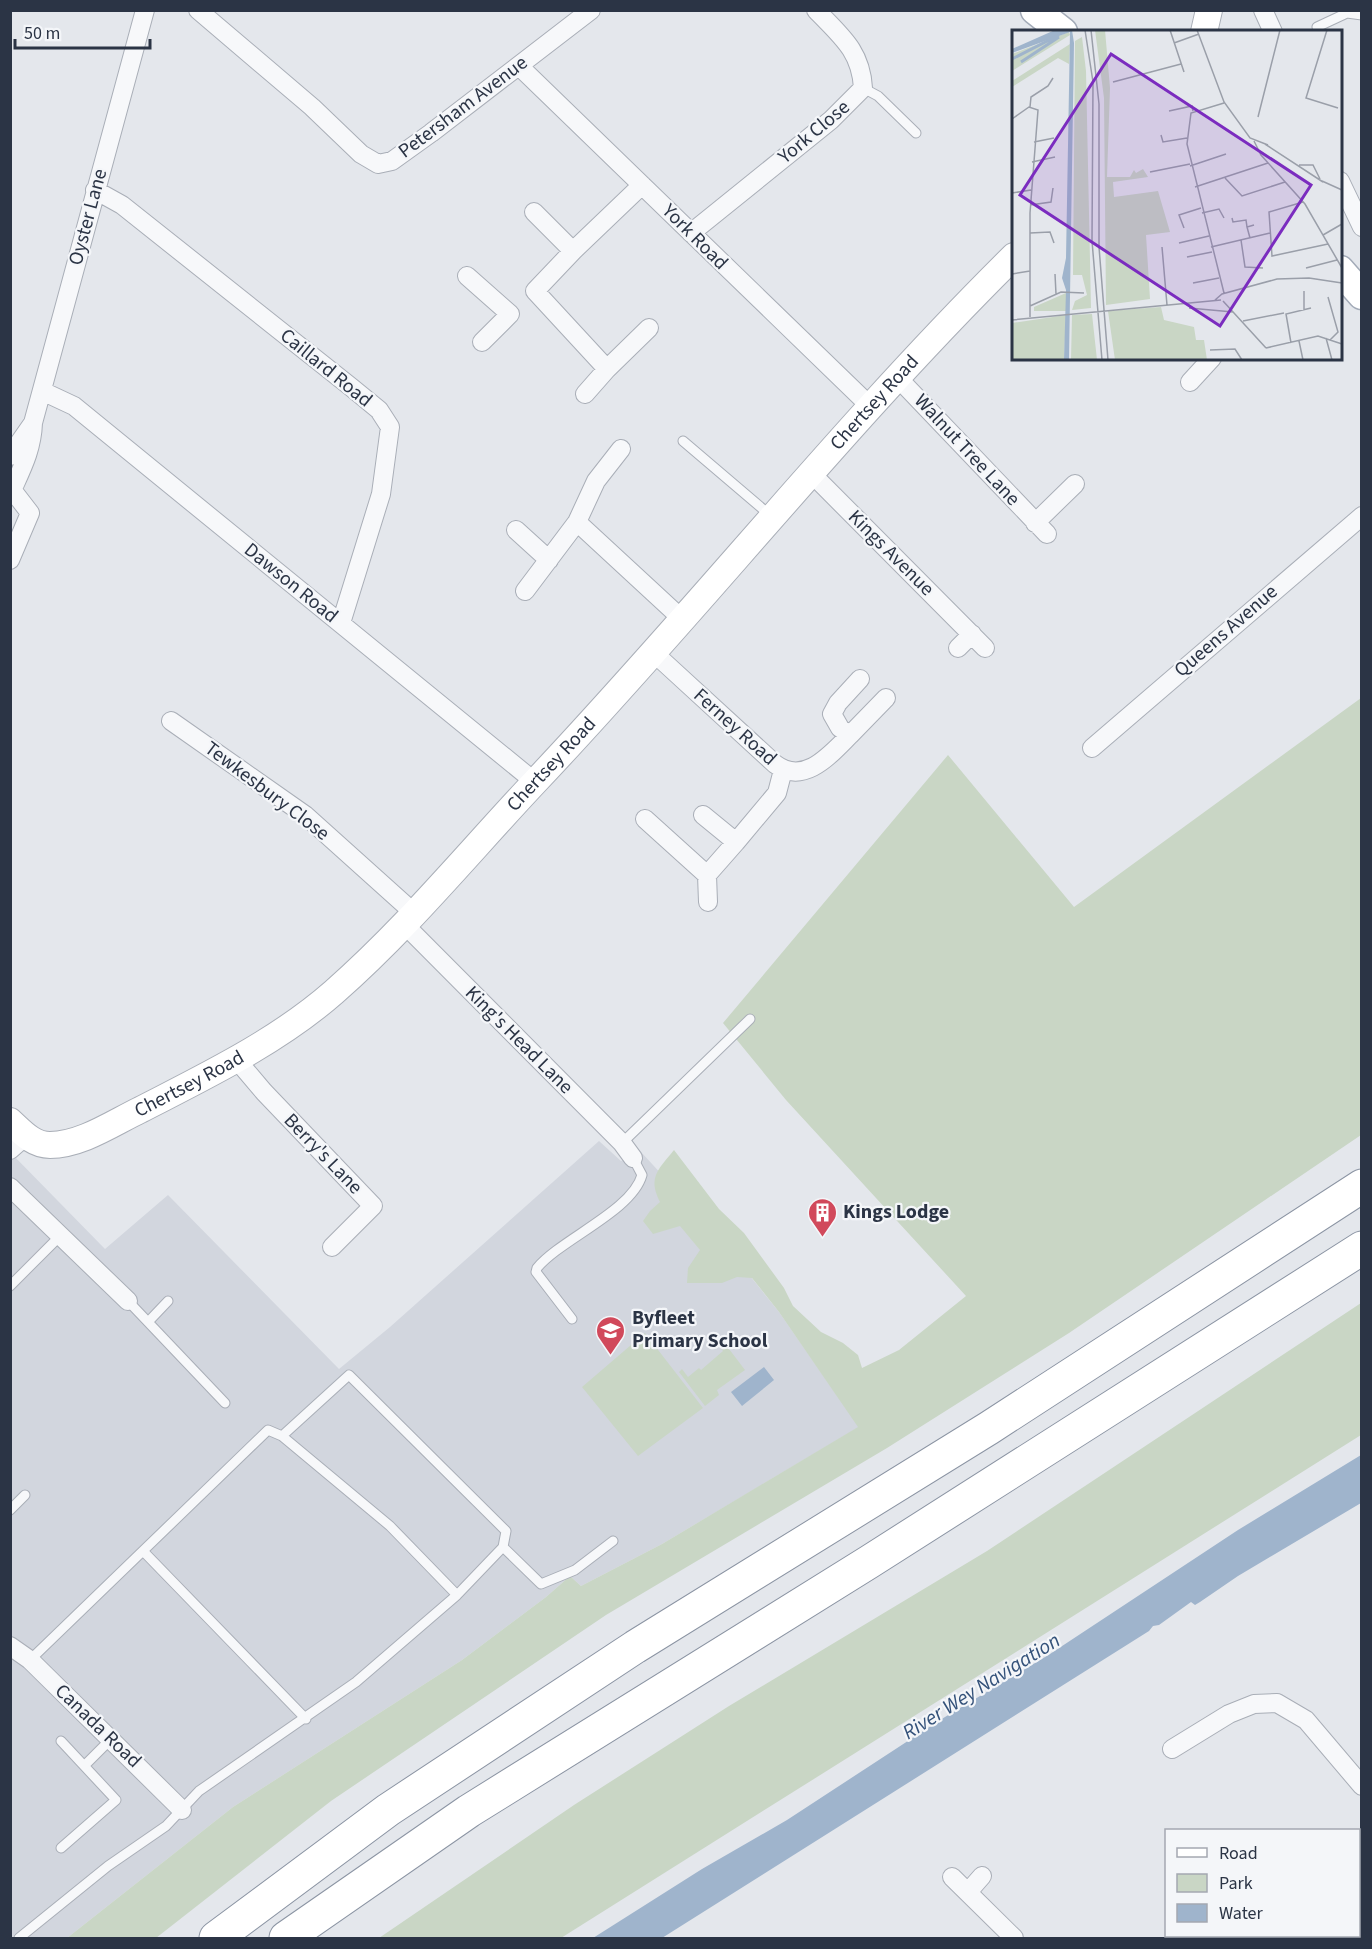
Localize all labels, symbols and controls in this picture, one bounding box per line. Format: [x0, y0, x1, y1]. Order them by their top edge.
scale bar [15, 12, 150, 50]
text: 50 m [24, 21, 60, 46]
inset map [1012, 30, 1342, 360]
street label: Petersham Avenue [393, 49, 534, 165]
street label: York Close [771, 94, 856, 171]
street label: Oyster Lane [62, 166, 114, 268]
street label: York Road [655, 197, 734, 276]
street label: Caillard Road [274, 322, 378, 414]
street label: Chertsey Road [824, 349, 925, 457]
street label: Walnut Tree Lane [908, 388, 1026, 512]
street label: Kings Avenue [842, 504, 940, 602]
street label: Dawson Road [238, 536, 344, 630]
street label: Queens Avenue [1168, 578, 1284, 684]
street label: Ferney Road [687, 682, 783, 772]
street label: Chertsey Road [500, 711, 603, 818]
street label: Tewkesbury Close [199, 735, 335, 847]
street label: King's Head Lane [459, 980, 580, 1101]
street label: Chertsey Road [130, 1044, 249, 1125]
street label: Berry's Lane [277, 1107, 369, 1201]
building icon: Kings Lodge [806, 1196, 838, 1238]
place label: Kings Lodge [843, 1198, 949, 1226]
place label: Byfleet Primary School [632, 1304, 768, 1355]
school or university icon: Byfleet Primary School [595, 1314, 627, 1356]
water label: River Wey Navigation [896, 1625, 1066, 1747]
street label: Canada Road [48, 1678, 148, 1774]
legend [1165, 1829, 1360, 1937]
text: Road [1219, 1841, 1258, 1866]
text: Park [1219, 1871, 1253, 1896]
text: Water [1219, 1901, 1263, 1926]

